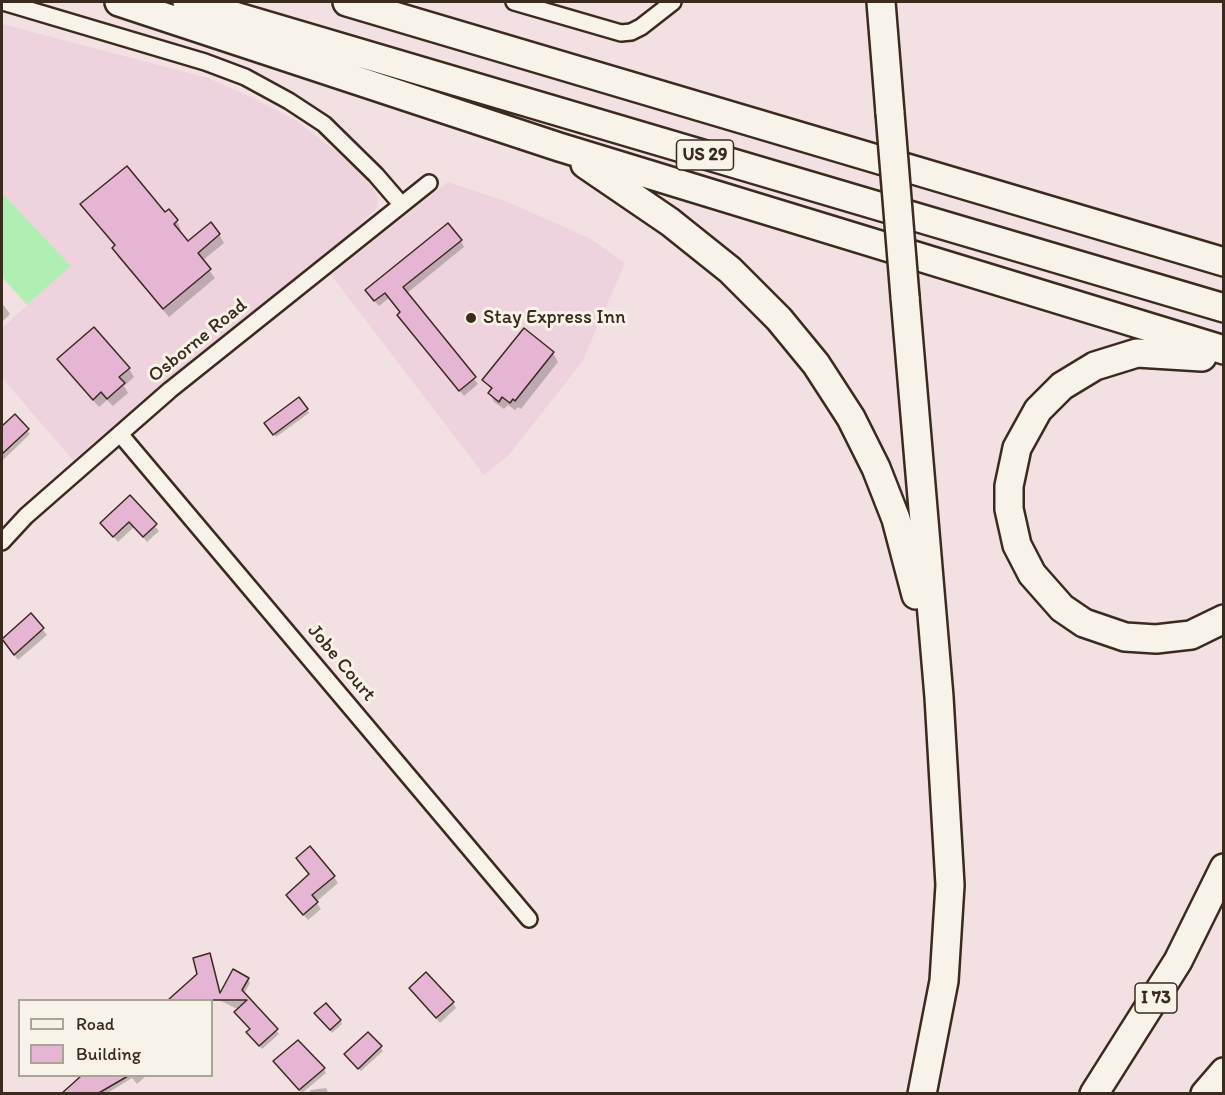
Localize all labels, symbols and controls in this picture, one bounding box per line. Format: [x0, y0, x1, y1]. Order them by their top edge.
road number: US 29 [676, 140, 734, 170]
street label: Osborne Road [144, 294, 252, 388]
place label: Stay Express Inn [483, 306, 626, 330]
marker: Stay Express Inn [464, 311, 478, 325]
street label: Jobe Court [302, 619, 380, 707]
road number: I 73 [1135, 983, 1177, 1013]
legend [18, 999, 213, 1077]
text: Road [76, 1013, 115, 1035]
text: Building [76, 1043, 141, 1065]

